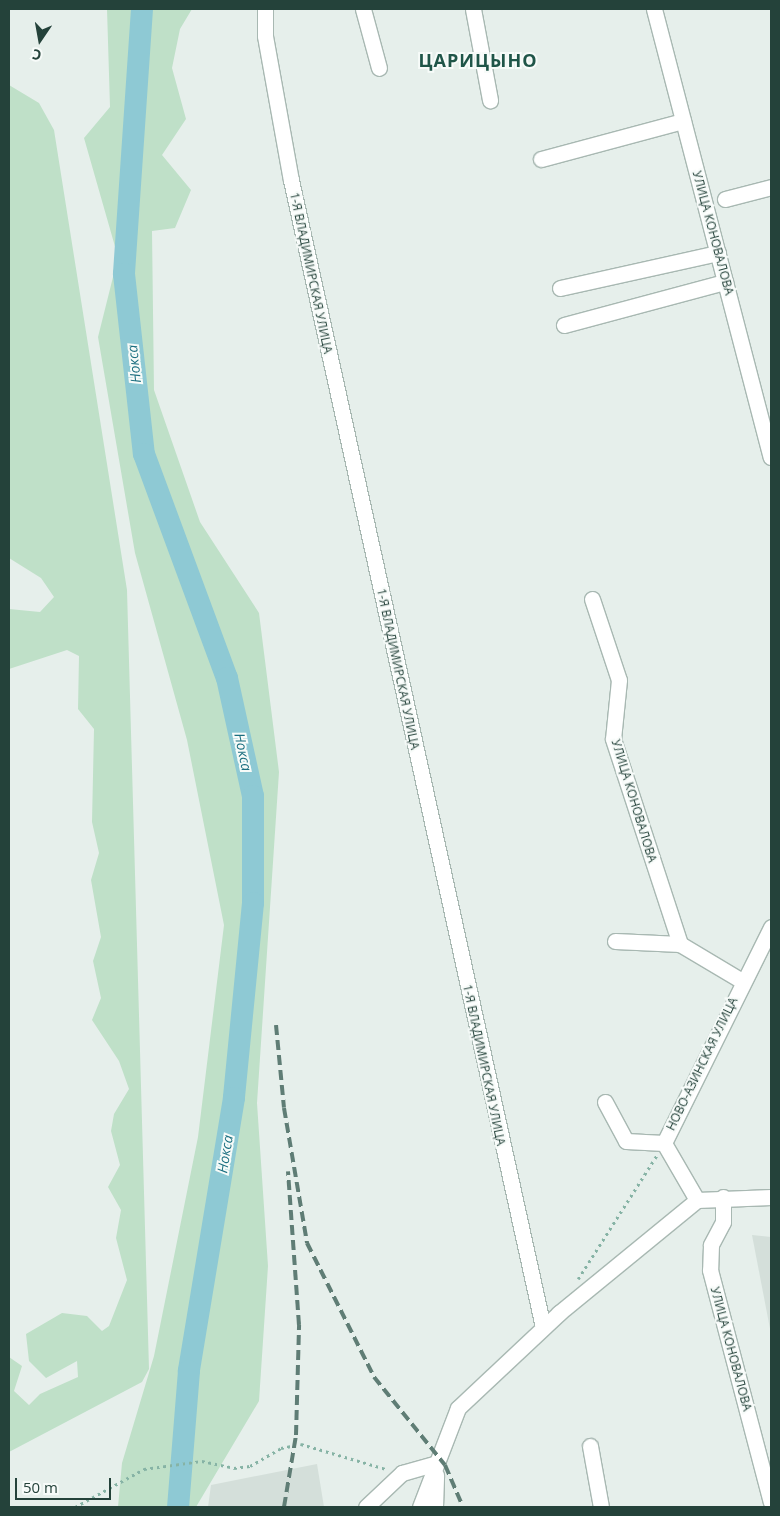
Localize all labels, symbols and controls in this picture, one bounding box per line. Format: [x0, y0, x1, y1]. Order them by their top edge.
north arrow [15, 15, 65, 65]
text: С [30, 45, 43, 65]
district label: ЦАРИЦЫНО [417, 49, 539, 71]
street label: УЛИЦА КОНОВАЛОВА [690, 169, 736, 297]
street label: 1-Я ВЛАДИМИРСКАЯ УЛИЦА [287, 191, 335, 355]
water label: Нокса [124, 344, 144, 384]
street label: 1-Я ВЛАДИМИРСКАЯ УЛИЦА [374, 587, 422, 751]
water label: Нокса [231, 731, 255, 773]
street label: УЛИЦА КОНОВАЛОВА [608, 738, 660, 864]
street label: 1-Я ВЛАДИМИРСКАЯ УЛИЦА [460, 983, 508, 1147]
street label: НОВО-АЗИНСКАЯ УЛИЦА [663, 995, 741, 1133]
water label: Нокса [214, 1134, 236, 1174]
street label: УЛИЦА КОНОВАЛОВА [708, 1285, 754, 1413]
scale bar [18, 1468, 114, 1500]
text: 50 m [23, 1477, 58, 1497]

